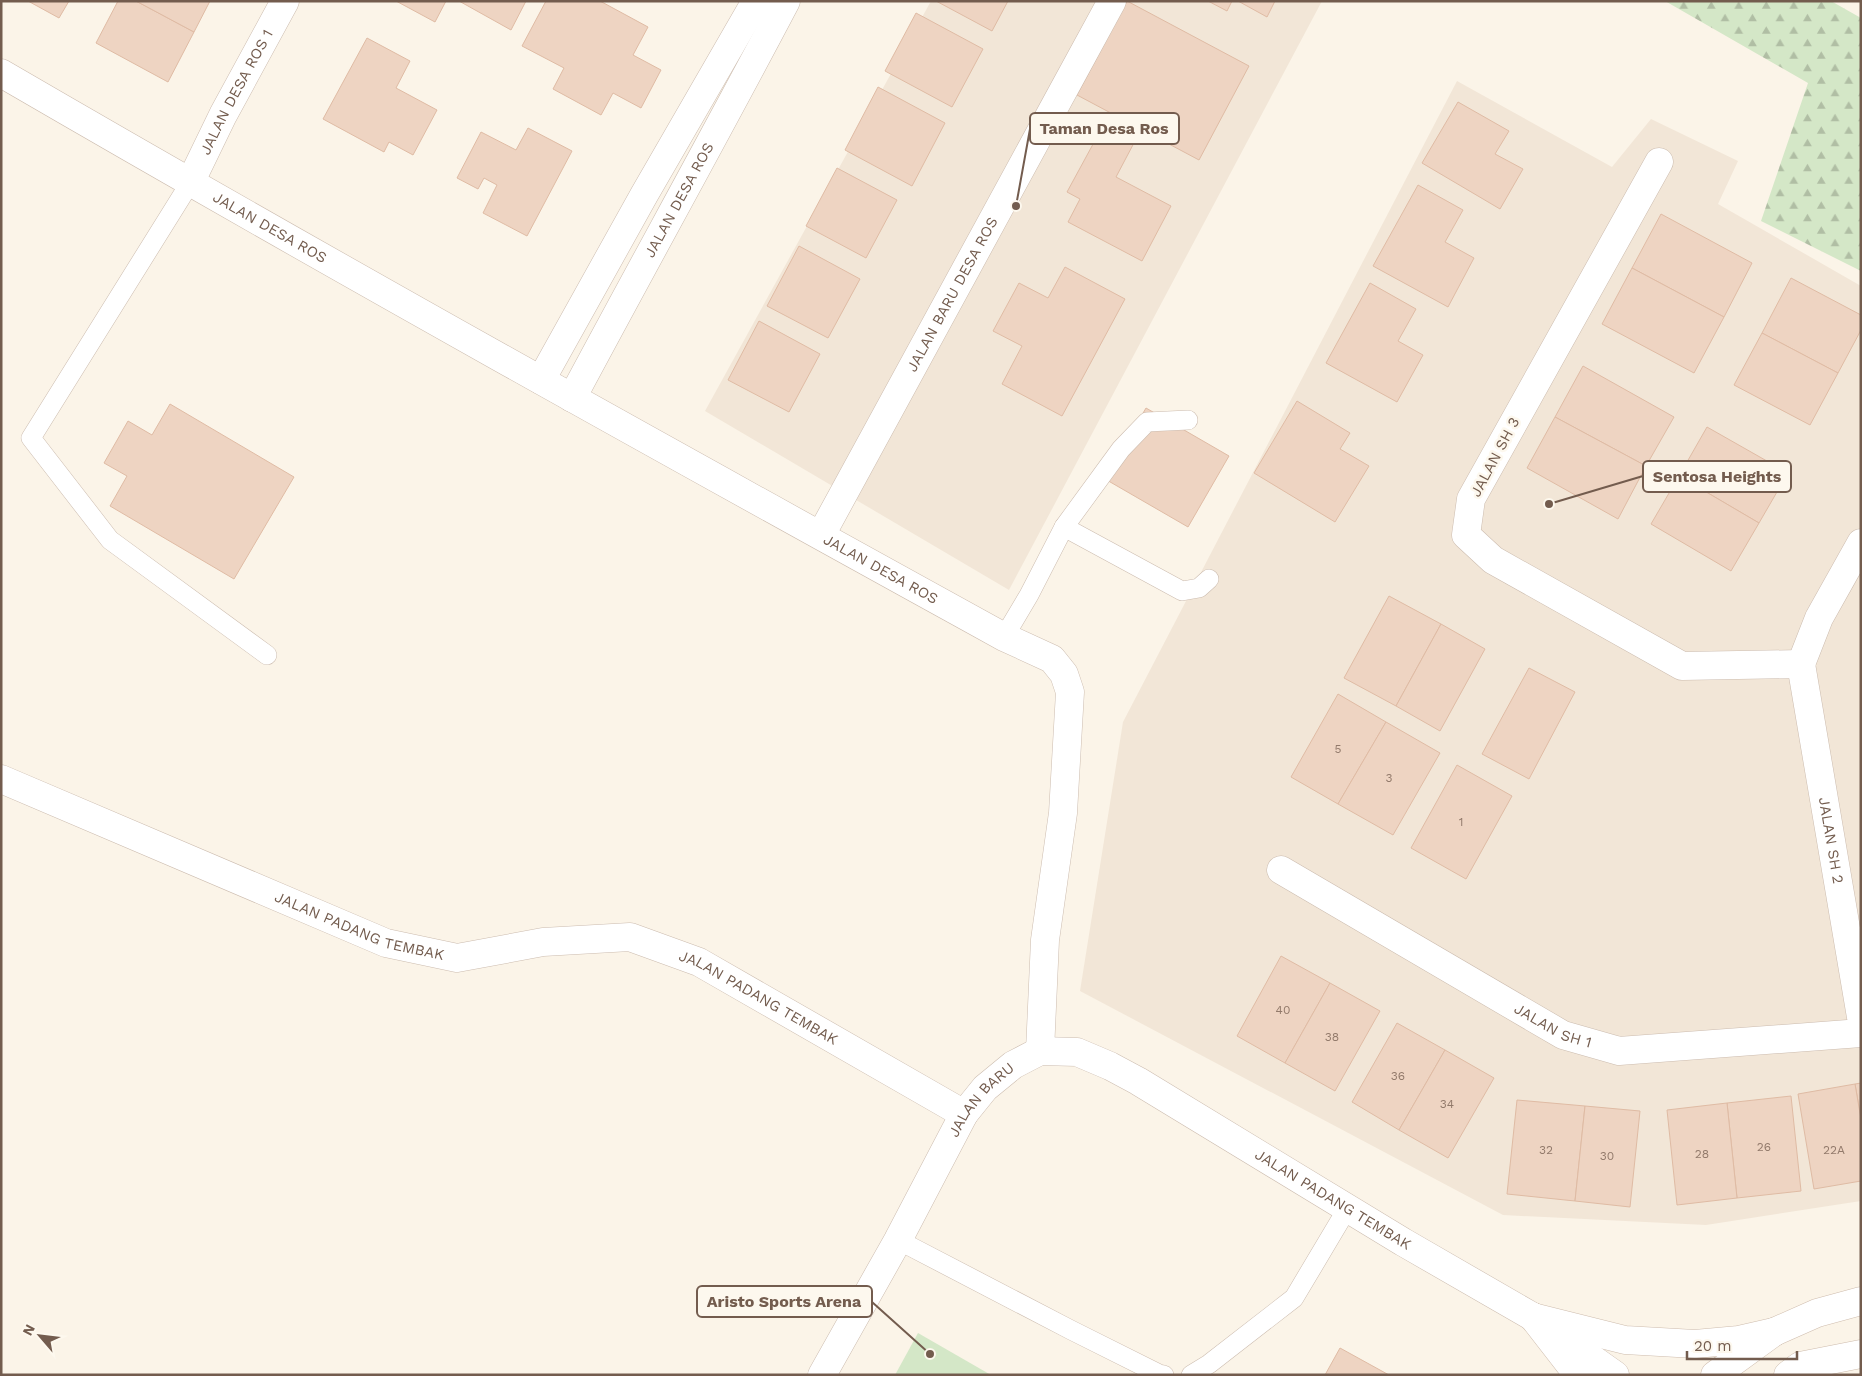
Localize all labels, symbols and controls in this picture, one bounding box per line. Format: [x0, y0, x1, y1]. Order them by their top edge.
street label: JALAN DESA ROS 1 [196, 27, 277, 158]
callout: Taman Desa Ros [1030, 113, 1179, 144]
text: Taman Desa Ros [1039, 119, 1169, 138]
street label: JALAN DESA ROS [641, 139, 718, 261]
street label: JALAN DESA ROS [210, 188, 330, 267]
street label: JALAN BARU DESA ROS [903, 214, 1002, 375]
street label: JALAN SH 3 [1467, 414, 1523, 500]
callout: Sentosa Heights [1643, 461, 1791, 492]
text: Sentosa Heights [1653, 467, 1782, 486]
street label: JALAN DESA ROS [820, 530, 941, 608]
house number: 5 [1335, 742, 1342, 756]
house number: 3 [1386, 771, 1393, 785]
street label: JALAN SH 2 [1815, 796, 1847, 885]
house number: 1 [1459, 815, 1463, 829]
street label: JALAN PADANG TEMBAK [272, 888, 446, 964]
street label: JALAN PADANG TEMBAK [676, 946, 841, 1049]
street label: JALAN SH 1 [1511, 999, 1594, 1052]
house number: 40 [1276, 1003, 1290, 1017]
house number: 38 [1325, 1030, 1339, 1044]
street label: JALAN BARU [945, 1059, 1018, 1140]
house number: 36 [1391, 1069, 1405, 1083]
house number: 34 [1440, 1097, 1454, 1111]
house number: 26 [1757, 1140, 1771, 1154]
house number: 32 [1539, 1143, 1553, 1157]
house number: 22A [1823, 1143, 1845, 1157]
street label: JALAN PADANG TEMBAK [1252, 1145, 1414, 1254]
house number: 28 [1695, 1147, 1709, 1161]
house number: 30 [1600, 1149, 1614, 1163]
callout: Aristo Sports Arena [697, 1286, 872, 1317]
text: Aristo Sports Arena [707, 1292, 862, 1311]
north arrow [15, 1311, 65, 1361]
text: N [19, 1322, 38, 1338]
scale bar [1687, 1328, 1797, 1360]
text: 20 m [1694, 1337, 1732, 1355]

